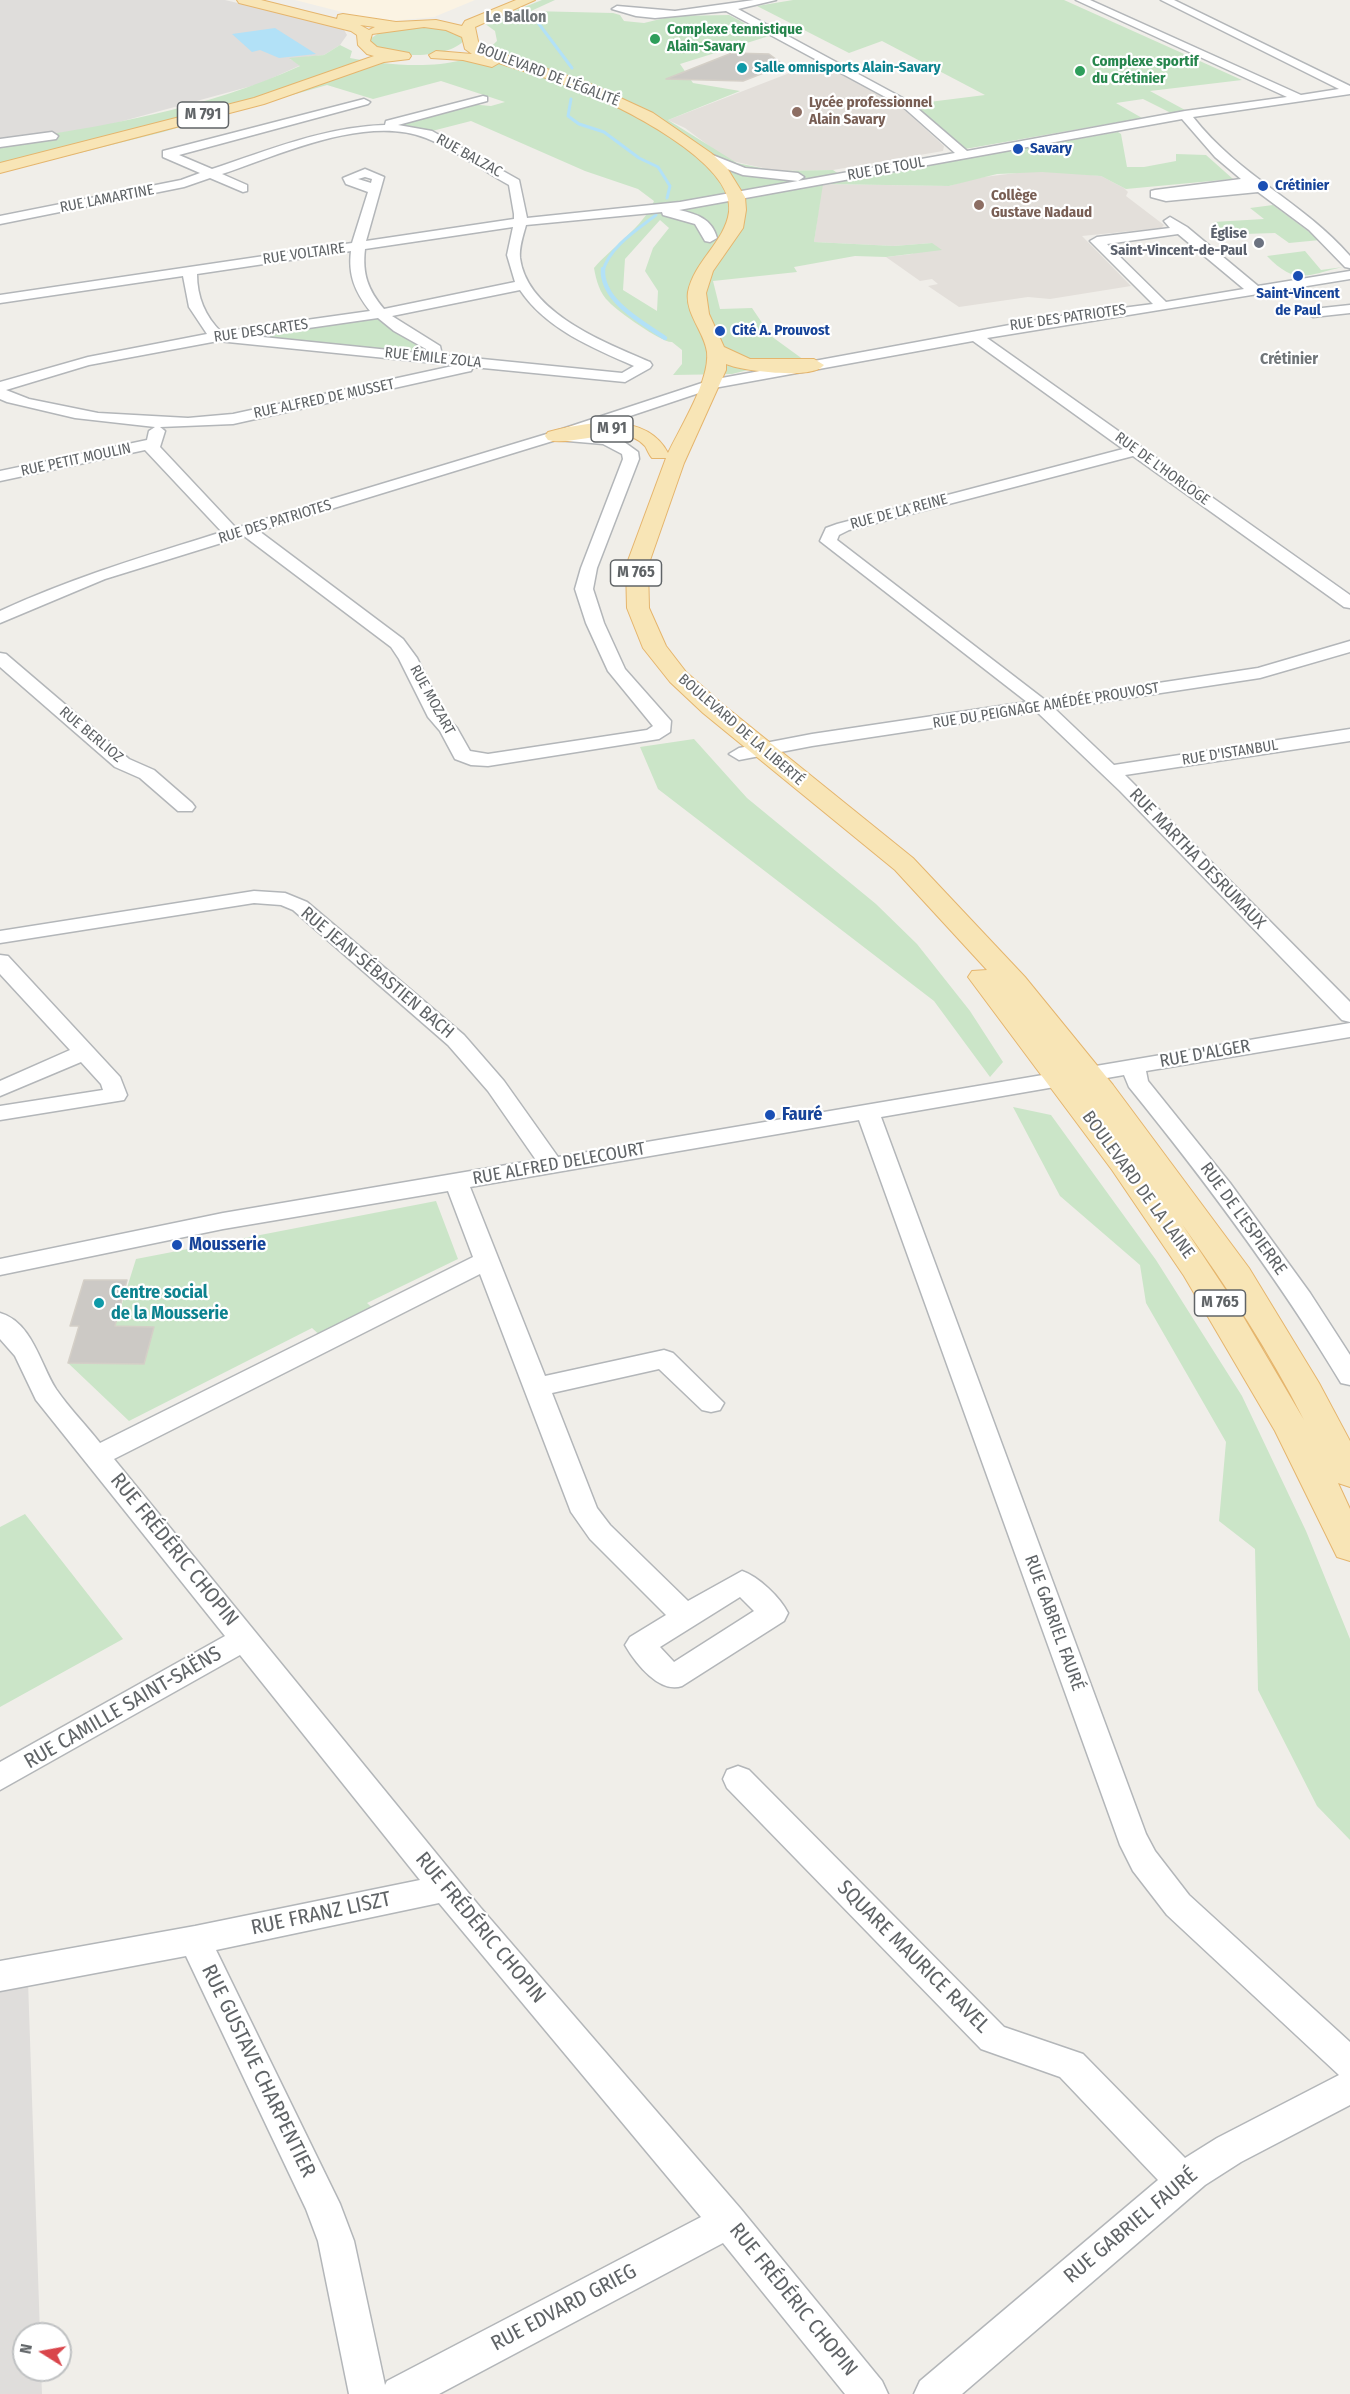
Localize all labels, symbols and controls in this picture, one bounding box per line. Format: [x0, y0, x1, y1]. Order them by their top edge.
district label: Le Ballon [486, 8, 546, 28]
place label: Complexe tennistique Alain-Savary [667, 21, 803, 56]
marker: Complexe tennistique Alain-Savary [648, 32, 662, 46]
street label: BOULEVARD DE L'ÉGALITÉ [474, 40, 622, 110]
place label: Complexe sportif du Crétinier [1092, 53, 1198, 88]
place label: Salle omnisports Alain-Savary [754, 59, 941, 77]
marker: Salle omnisports Alain-Savary [735, 61, 749, 75]
marker: Complexe sportif du Crétinier [1073, 64, 1087, 78]
place label: Lycée professionnel Alain Savary [809, 94, 932, 129]
road number: M 791 [178, 102, 228, 128]
marker: Lycée professionnel Alain Savary [790, 105, 804, 119]
street label: RUE BALZAC [433, 131, 505, 181]
place label: Savary [1030, 140, 1072, 158]
marker: Savary [1011, 142, 1025, 156]
street label: RUE DE TOUL [846, 153, 926, 185]
place label: Crétinier [1275, 177, 1329, 195]
marker: Crétinier [1256, 179, 1270, 193]
street label: RUE LAMARTINE [58, 181, 156, 217]
place label: Collège Gustave Nadaud [991, 187, 1092, 222]
marker: Collège Gustave Nadaud [972, 198, 986, 212]
place label: Église Saint-Vincent-de-Paul [1110, 225, 1247, 260]
marker: Église Saint-Vincent-de-Paul [1252, 236, 1266, 250]
street label: RUE VOLTAIRE [262, 239, 346, 269]
marker: Saint-Vincent de Paul [1291, 269, 1305, 283]
place label: Saint-Vincent de Paul [1256, 285, 1340, 320]
street label: RUE DES PATRIOTES [1009, 301, 1127, 335]
street label: RUE DESCARTES [213, 315, 309, 347]
place label: Cité A. Prouvost [732, 322, 830, 340]
marker: Cité A. Prouvost [713, 324, 727, 338]
street label: RUE ÉMILE ZOLA [384, 344, 482, 372]
district label: Crétinier [1260, 350, 1318, 370]
street label: RUE ALFRED DE MUSSET [252, 375, 396, 423]
road number: M 91 [591, 416, 633, 442]
street label: RUE DE L'HORLOGE [1111, 429, 1213, 509]
street label: RUE PETIT MOULIN [19, 440, 133, 480]
street label: RUE DE LA REINE [848, 490, 950, 534]
street label: RUE DES PATRIOTES [216, 496, 334, 548]
road number: M 765 [610, 560, 662, 586]
street label: RUE MOZART [406, 662, 458, 738]
street label: BOULEVARD DE LA LIBERTÉ [674, 670, 808, 790]
street label: RUE DU PEIGNAGE AMÉDÉE PROUVOST [932, 679, 1160, 733]
street label: RUE BERLIOZ [56, 703, 126, 767]
street label: RUE D'ISTANBUL [1181, 737, 1279, 769]
street label: RUE MARTHA DESRUMAUX [1124, 784, 1270, 934]
street label: RUE JEAN-SÉBASTIEN BACH [296, 903, 458, 1043]
street label: RUE D'ALGER [1158, 1035, 1252, 1073]
place label: Fauré [782, 1104, 822, 1126]
street label: BOULEVARD DE LA LAINE [1077, 1107, 1199, 1263]
marker: Fauré [763, 1108, 777, 1122]
street label: RUE ALFRED DELECOURT [471, 1138, 647, 1190]
street label: RUE DE L'ESPIERRE [1195, 1159, 1291, 1279]
place label: Mousserie [189, 1234, 266, 1256]
marker: Mousserie [170, 1238, 184, 1252]
place label: Centre social de la Mousserie [111, 1282, 228, 1324]
road number: M 765 [1194, 1290, 1246, 1316]
marker: Centre social de la Mousserie [92, 1296, 106, 1310]
street label: RUE FRÉDÉRIC CHOPIN [105, 1468, 243, 1632]
street label: RUE GABRIEL FAURÉ [1019, 1552, 1089, 1694]
street label: RUE CAMILLE SAINT-SAËNS [20, 1641, 226, 1775]
street label: RUE FRÉDÉRIC CHOPIN [409, 1847, 551, 2009]
street label: SQUARE MAURICE RAVEL [831, 1875, 995, 2039]
street label: RUE FRANZ LISZT [249, 1887, 393, 1941]
street label: RUE GUSTAVE CHARPENTIER [195, 1961, 321, 2181]
street label: RUE GABRIEL FAURÉ [1059, 2163, 1203, 2289]
street label: RUE FRÉDÉRIC CHOPIN [724, 2218, 862, 2382]
street label: RUE EDVARD GRIEG [487, 2259, 641, 2357]
north arrow [12, 2322, 72, 2382]
text: N [16, 2342, 36, 2355]

